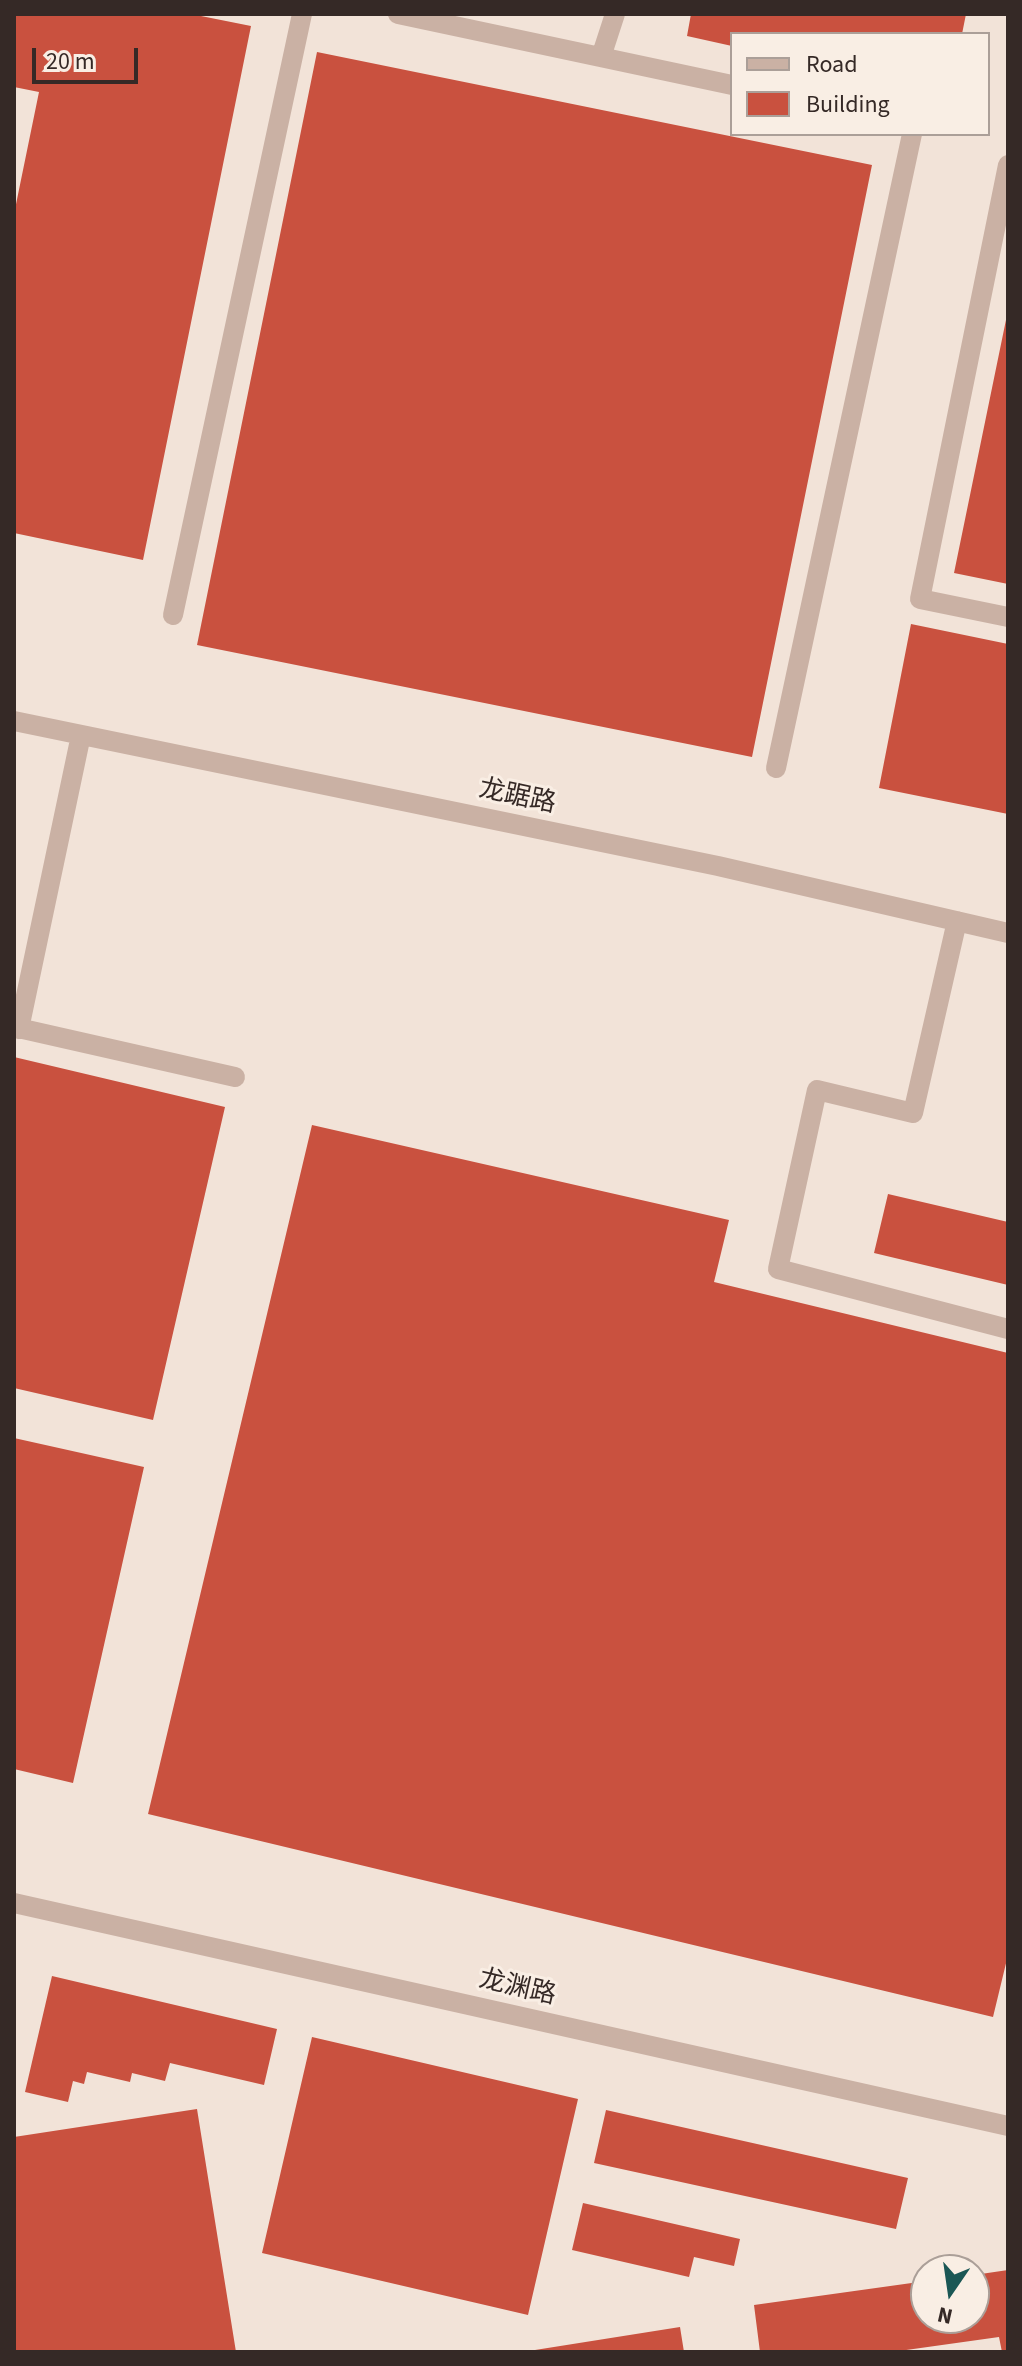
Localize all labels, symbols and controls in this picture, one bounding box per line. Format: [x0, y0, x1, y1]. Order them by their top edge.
scale bar [36, 32, 142, 82]
legend [730, 32, 990, 136]
text: 20 m [46, 44, 95, 79]
text: Road [806, 47, 858, 82]
text: Building [806, 87, 890, 122]
street label: 龙踞路 [476, 775, 558, 821]
street label: 龙渊路 [475, 1965, 559, 2013]
north arrow [910, 2254, 990, 2334]
text: N [934, 2298, 956, 2333]

